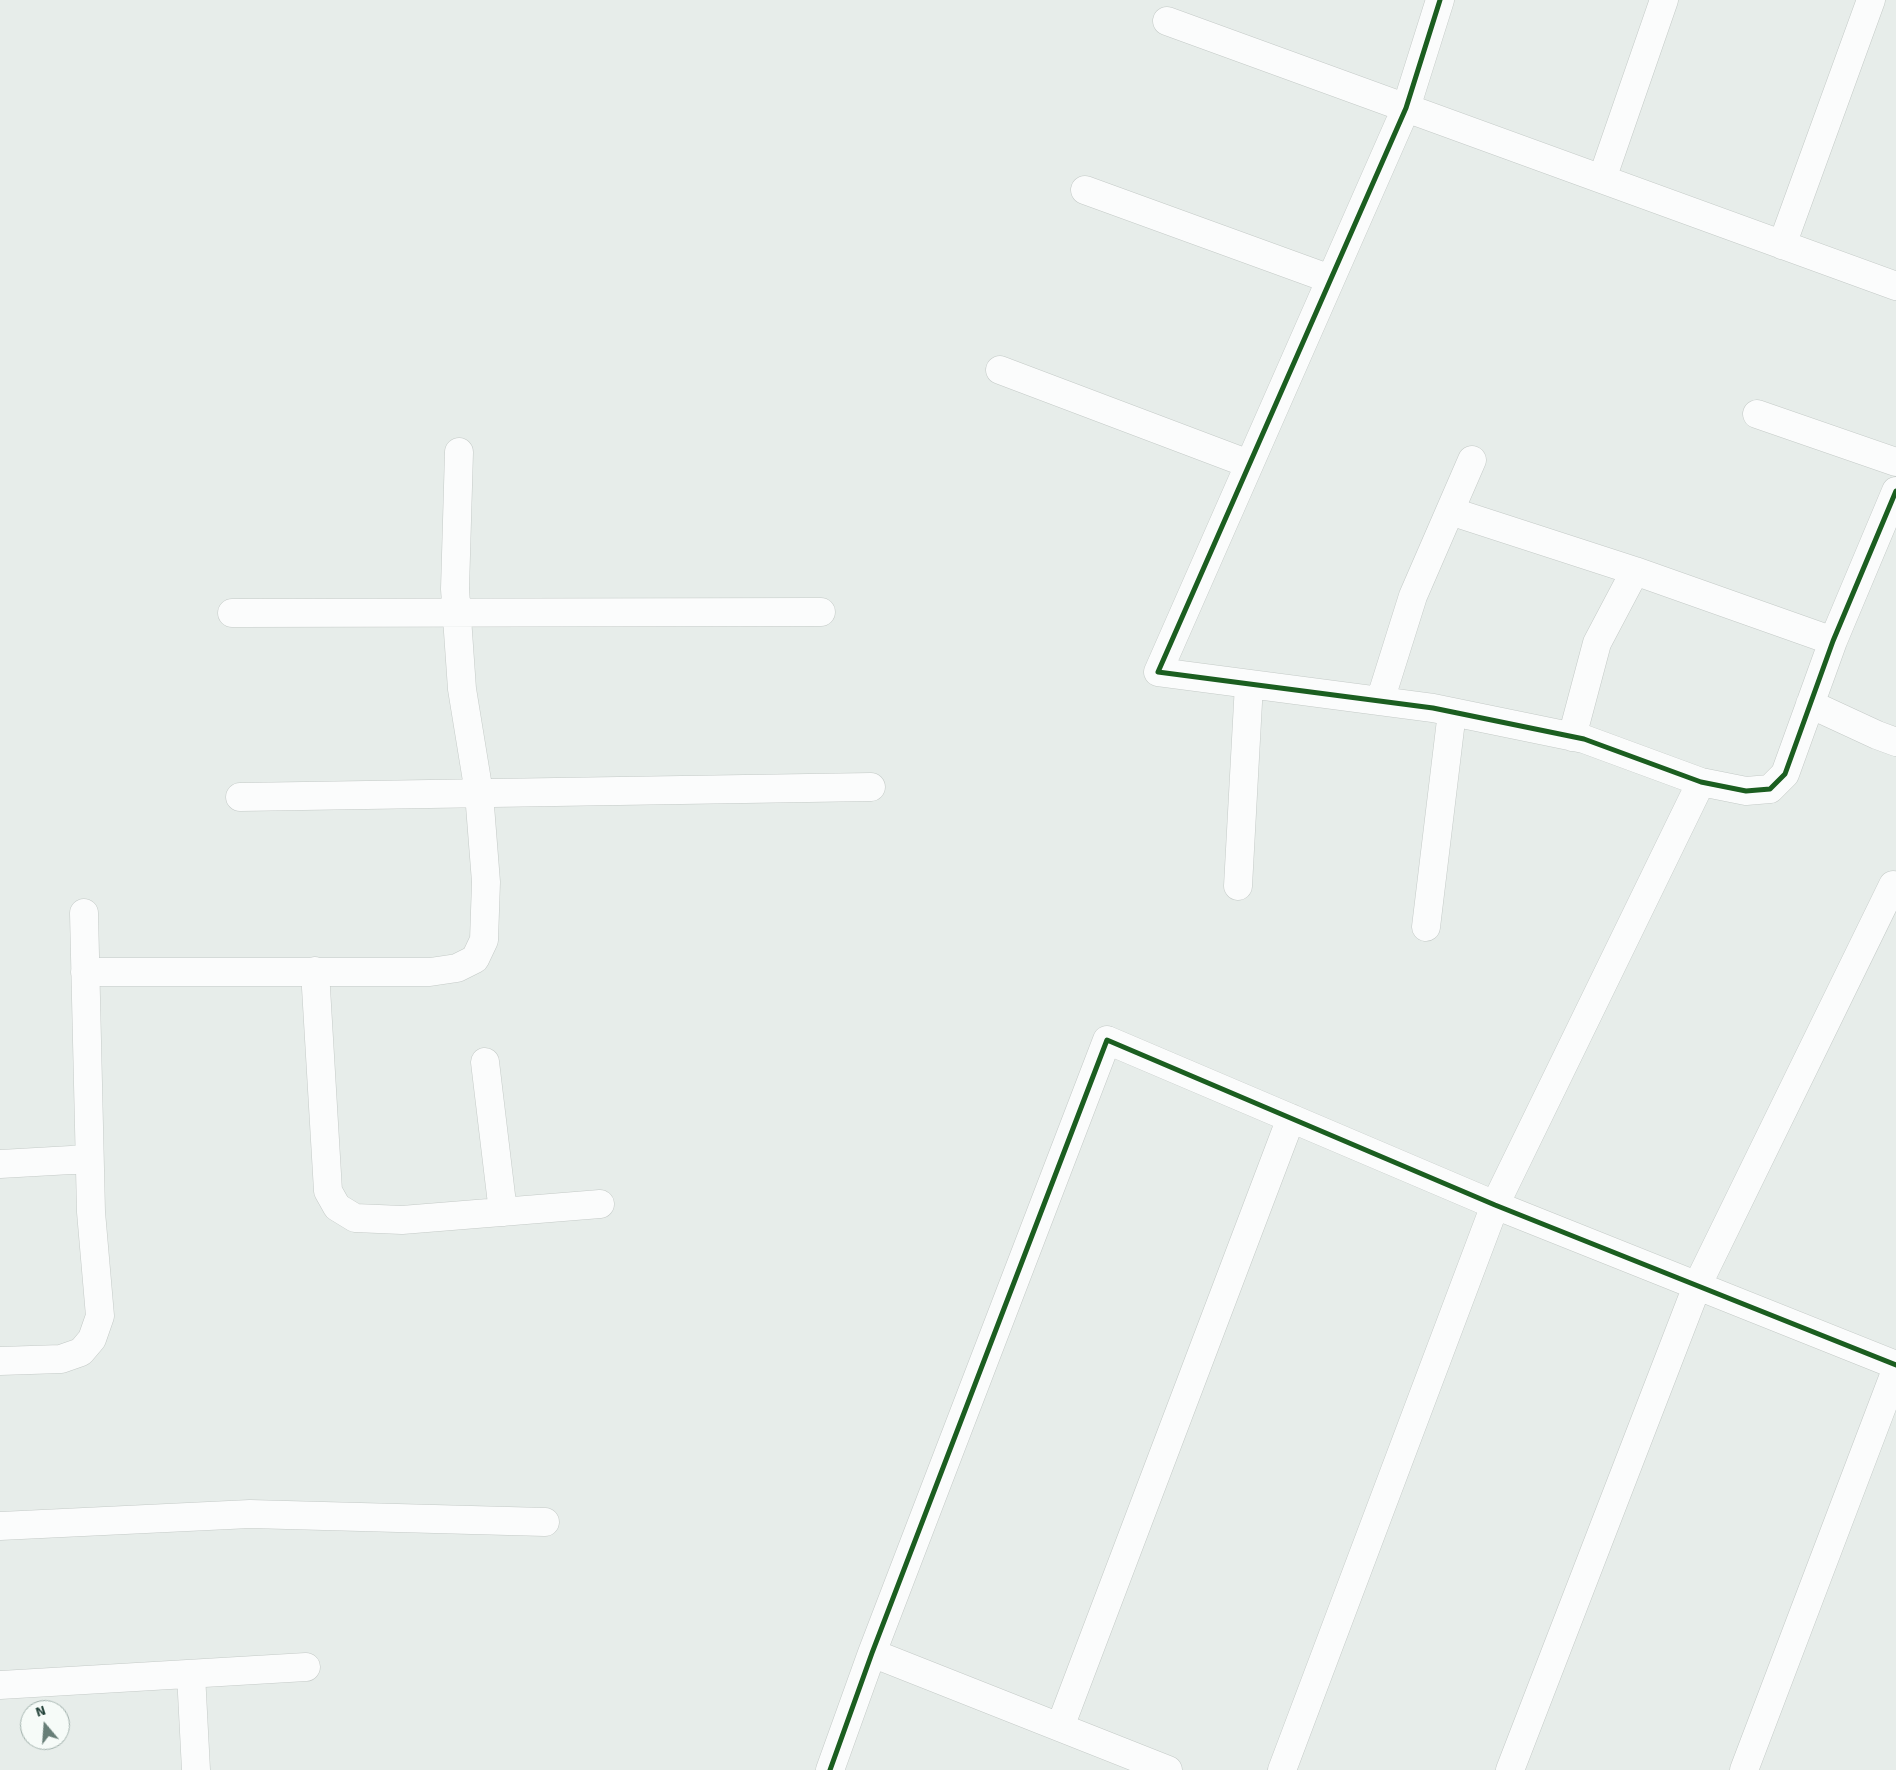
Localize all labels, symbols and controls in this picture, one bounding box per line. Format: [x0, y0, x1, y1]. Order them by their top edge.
north arrow [20, 1700, 70, 1750]
text: N [33, 1702, 48, 1721]

